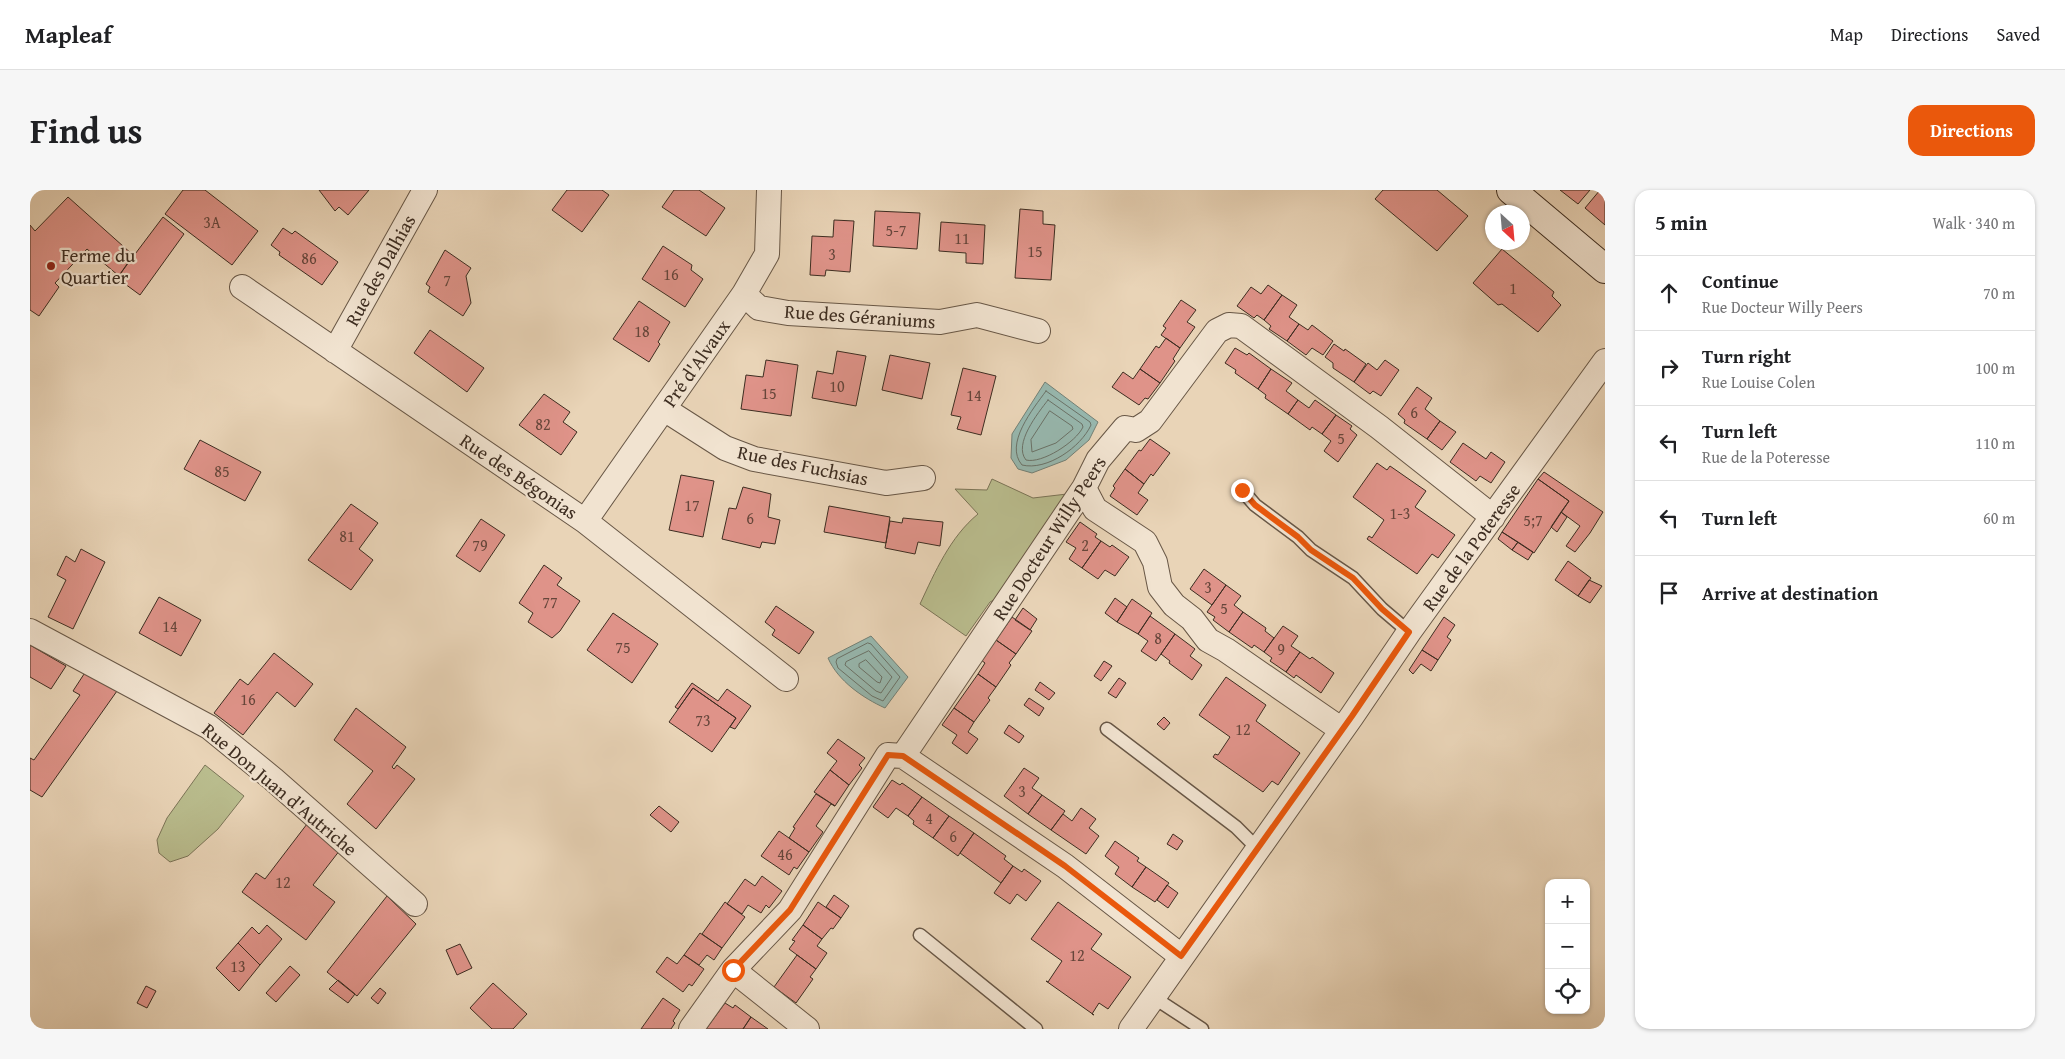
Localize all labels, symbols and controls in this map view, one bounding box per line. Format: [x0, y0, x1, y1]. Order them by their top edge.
text: Mapleaf [25, 17, 112, 52]
text: Map [1830, 21, 1863, 48]
text: Directions [1891, 21, 1968, 48]
text: Saved [1996, 21, 2040, 48]
text: Find us [30, 105, 143, 156]
button: Directions [1908, 105, 2035, 156]
north arrow [1485, 205, 1530, 250]
text: 5 min [1655, 207, 1707, 238]
street label: Rue des Dalhias [338, 209, 422, 331]
house number: 3A [203, 210, 221, 234]
text: Walk · 340 m [1932, 211, 2015, 235]
house number: 5-7 [886, 218, 907, 242]
house number: 11 [954, 226, 970, 250]
house number: 15 [1027, 239, 1043, 263]
place label: Ferme du Quartier [61, 241, 136, 291]
house number: 3 [828, 242, 836, 266]
house number: 86 [301, 246, 317, 270]
marker: Ferme du Quartier [45, 260, 57, 272]
house number: 16 [663, 262, 679, 286]
text: Continue [1702, 267, 1779, 295]
house number: 7 [443, 268, 451, 292]
house number: 1 [1509, 276, 1517, 300]
icon: ahead [1655, 279, 1683, 307]
text: 70 m [1983, 281, 2015, 305]
text: Rue Docteur Willy Peers [1702, 295, 1863, 319]
street label: Rue des Géraniums [784, 297, 936, 335]
street label: Pré d'Alvaux [656, 313, 737, 412]
house number: 18 [634, 319, 650, 343]
text: Turn right [1702, 342, 1791, 370]
icon: right [1655, 354, 1683, 382]
text: 100 m [1975, 356, 2015, 380]
text: Rue Louise Colen [1702, 370, 1815, 394]
house number: 10 [829, 374, 845, 398]
house number: 15 [761, 381, 777, 405]
house number: 14 [966, 383, 982, 407]
house number: 6 [1410, 400, 1418, 424]
house number: 82 [535, 412, 551, 436]
text: Turn left [1702, 417, 1777, 445]
street label: Rue des Bégonias [455, 426, 583, 526]
house number: 5 [1337, 426, 1345, 450]
icon: left [1655, 429, 1683, 457]
text: 110 m [1975, 431, 2015, 455]
street label: Rue des Fuchsias [735, 437, 871, 493]
text: Rue de la Poteresse [1702, 445, 1830, 469]
street label: Rue Docteur Willy Peers [985, 450, 1113, 626]
house number: 85 [214, 459, 230, 483]
street label: Rue de la Poteresse [1415, 477, 1527, 617]
route end [1231, 479, 1254, 502]
house number: 17 [684, 493, 700, 517]
house number: 1-3 [1390, 501, 1410, 525]
icon: left [1655, 504, 1683, 532]
text: Turn left [1702, 504, 1777, 532]
house number: 6 [746, 506, 754, 530]
text: 60 m [1983, 506, 2015, 530]
house number: 5;7 [1523, 508, 1543, 532]
house number: 81 [339, 524, 355, 548]
house number: 79 [472, 533, 488, 557]
house number: 2 [1081, 533, 1089, 557]
house number: 3 [1204, 575, 1212, 599]
icon: arrive [1655, 579, 1683, 607]
text: Arrive at destination [1702, 579, 1878, 607]
house number: 77 [542, 590, 558, 614]
house number: 5 [1220, 596, 1228, 620]
house number: 14 [162, 614, 178, 638]
house number: 8 [1154, 626, 1162, 650]
house number: 75 [615, 635, 631, 659]
house number: 9 [1277, 637, 1285, 661]
house number: 16 [240, 687, 256, 711]
house number: 73 [695, 708, 711, 732]
street label: Rue Don Juan d'Autriche [196, 716, 364, 862]
house number: 12 [1235, 717, 1251, 741]
house number: 3 [1018, 779, 1026, 803]
house number: 4 [925, 806, 933, 830]
house number: 6 [949, 824, 957, 848]
house number: 46 [777, 842, 793, 866]
house number: 12 [275, 870, 291, 894]
map controls [1545, 879, 1590, 1014]
button: + [1545, 879, 1590, 924]
button: − [1545, 924, 1590, 969]
house number: 12 [1069, 943, 1085, 967]
house number: 13 [230, 954, 246, 978]
route start [722, 959, 745, 982]
button: locate [1545, 969, 1590, 1014]

